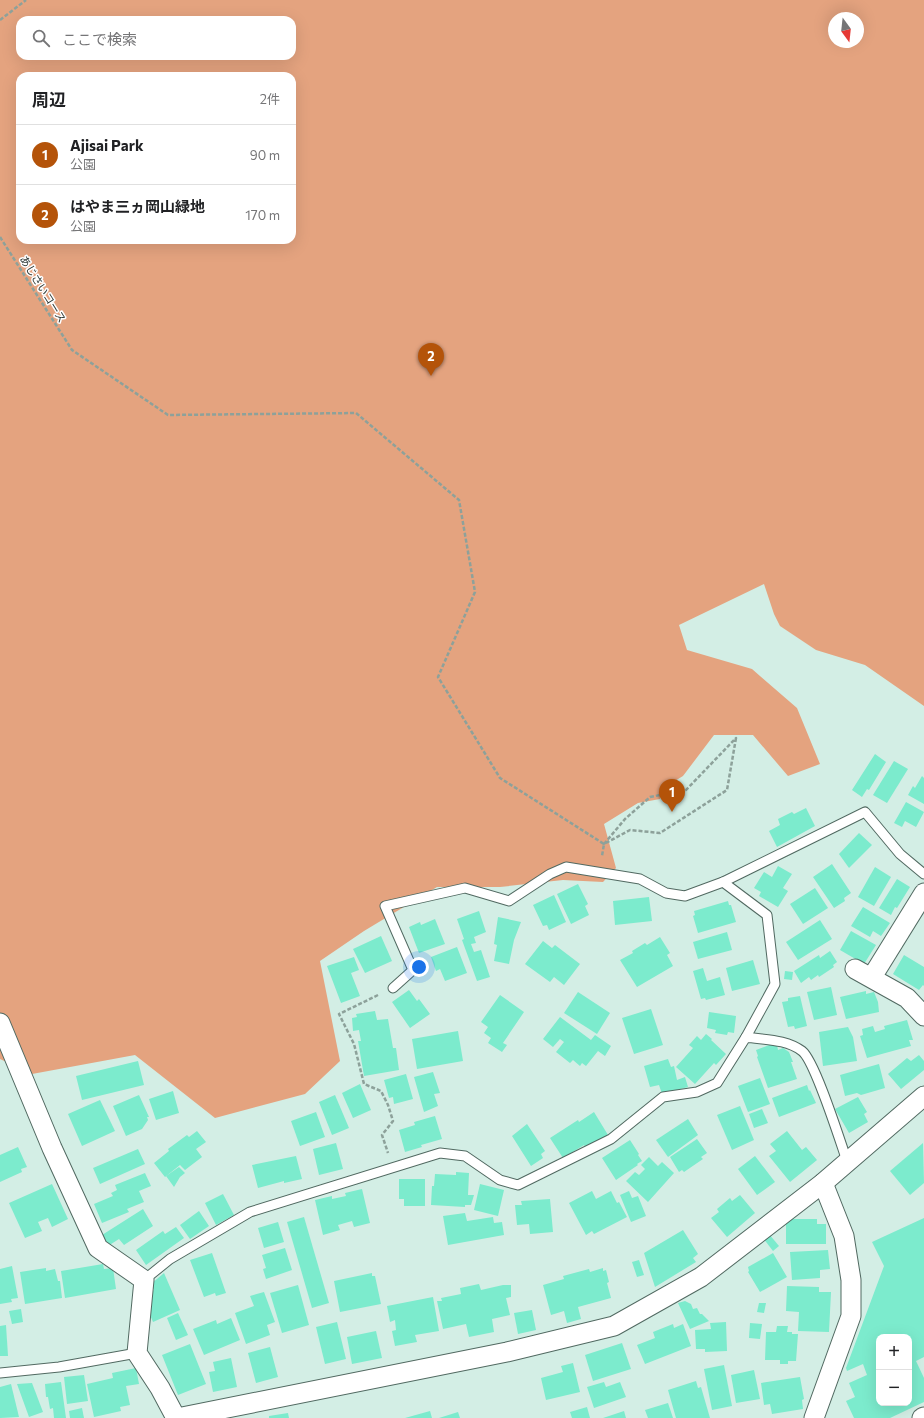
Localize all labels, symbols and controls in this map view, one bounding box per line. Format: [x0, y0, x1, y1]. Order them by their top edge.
north arrow [828, 12, 864, 48]
search box [16, 16, 296, 60]
icon: search [30, 27, 52, 49]
text: ここで検索 [62, 30, 137, 48]
text: 周辺 [32, 89, 66, 110]
text: 2件 [260, 91, 280, 107]
text: Ajisai Park [70, 136, 144, 154]
text: 1 [42, 147, 48, 163]
text: 90 m [250, 147, 280, 163]
text: 公園 [70, 156, 96, 172]
text: はやま三ヵ岡山緑地 [70, 197, 205, 215]
text: 2 [41, 207, 49, 223]
text: 170 m [245, 207, 280, 223]
text: 公園 [70, 218, 96, 234]
street label: あじさいコース [18, 253, 69, 325]
pin: 2 [418, 343, 444, 376]
pin: 1 [659, 779, 685, 812]
your location [409, 957, 429, 977]
map controls [876, 1334, 912, 1406]
button: + [876, 1334, 912, 1370]
button: − [876, 1370, 912, 1406]

